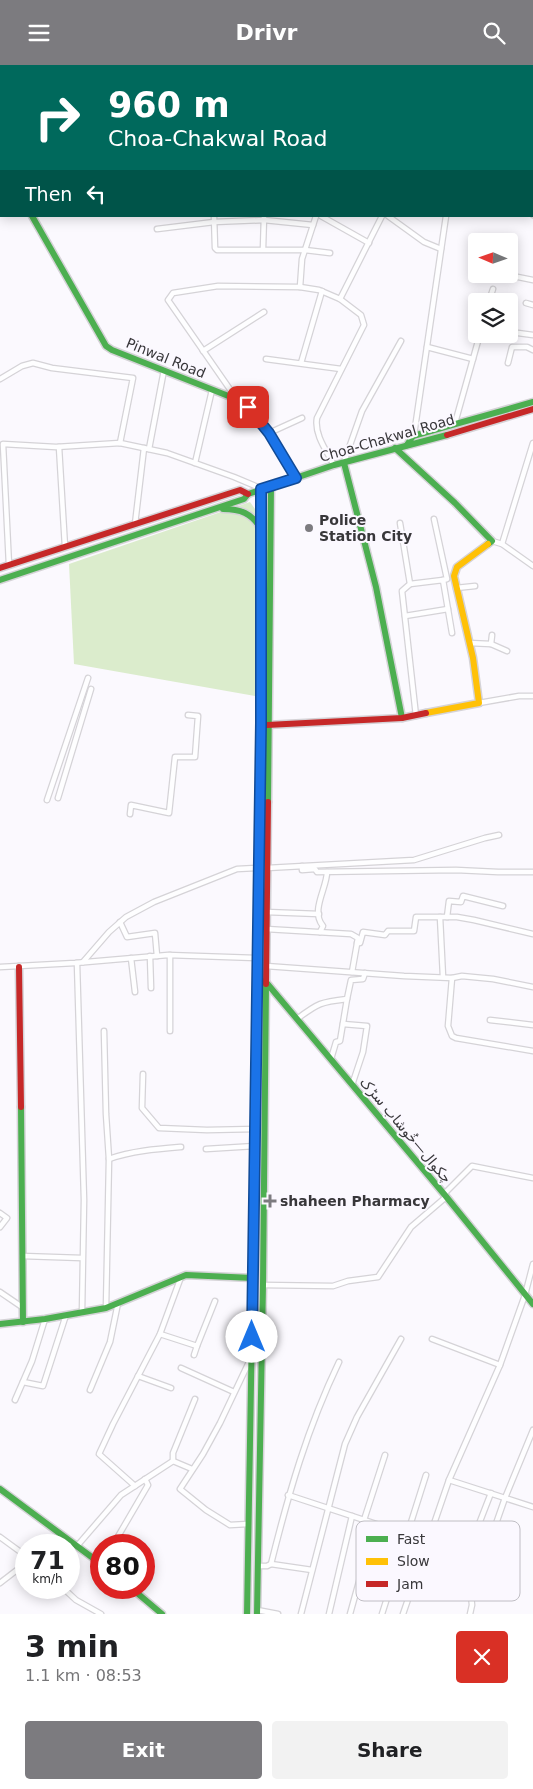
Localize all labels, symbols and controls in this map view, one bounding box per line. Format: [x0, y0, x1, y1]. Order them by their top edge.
icon: menu [25, 19, 53, 47]
icon: search [480, 19, 508, 47]
text: Drivr [236, 20, 297, 45]
icon: right [25, 85, 90, 150]
text: 960 m [108, 85, 230, 125]
text: Choa-Chakwal Road [108, 126, 328, 151]
icon: left [82, 180, 110, 208]
text: Then [25, 183, 72, 205]
north arrow [468, 233, 518, 283]
map controls [468, 233, 518, 343]
button: layers [468, 293, 518, 343]
street label: Pinwal Road [124, 335, 208, 381]
pin [227, 386, 269, 428]
icon: arrive [234, 393, 262, 421]
street label: Choa-Chakwal Road [318, 411, 456, 465]
place label: Police Station City [319, 512, 412, 544]
marker: Police Station City [303, 522, 315, 534]
street label: چکوال—خُوشاب سڑک [356, 1074, 455, 1187]
place label: shaheen Pharmacy [280, 1193, 430, 1209]
marker: shaheen Pharmacy [264, 1195, 276, 1207]
position arrow [225, 1310, 277, 1362]
legend [356, 1521, 520, 1601]
text: Fast [397, 1531, 426, 1547]
speed limit sign: 80 [90, 1534, 155, 1599]
text: 71 [30, 1546, 65, 1575]
text: Slow [397, 1553, 430, 1569]
text: km/h [32, 1572, 63, 1586]
text: Jam [396, 1576, 423, 1592]
text: 3 min [25, 1629, 119, 1664]
button: close [456, 1631, 508, 1683]
text: 1.1 km · 08:53 [25, 1666, 142, 1685]
button: Exit [25, 1721, 262, 1779]
button: Share [272, 1721, 508, 1779]

